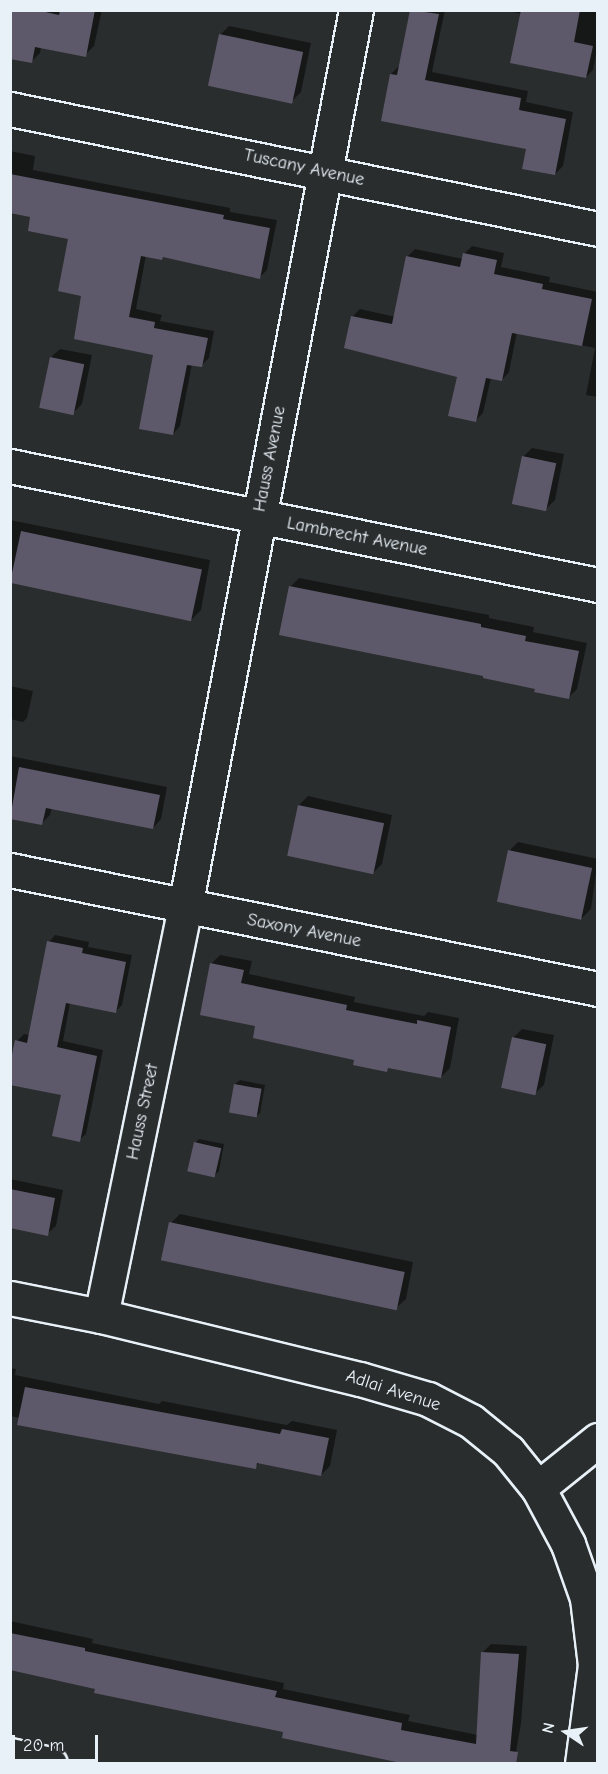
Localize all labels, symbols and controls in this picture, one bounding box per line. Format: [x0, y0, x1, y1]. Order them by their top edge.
street label: Tuscany Avenue [242, 145, 366, 191]
street label: Hauss Avenue [249, 404, 291, 514]
street label: Lambrecht Avenue [285, 513, 429, 561]
street label: Saxony Avenue [245, 909, 363, 953]
street label: Hauss Street [122, 1062, 164, 1162]
street label: Adlai Avenue [343, 1366, 443, 1416]
north arrow [536, 1702, 596, 1762]
text: N [539, 1721, 558, 1735]
scale bar [15, 1723, 100, 1761]
text: 20 m [23, 1735, 64, 1756]

